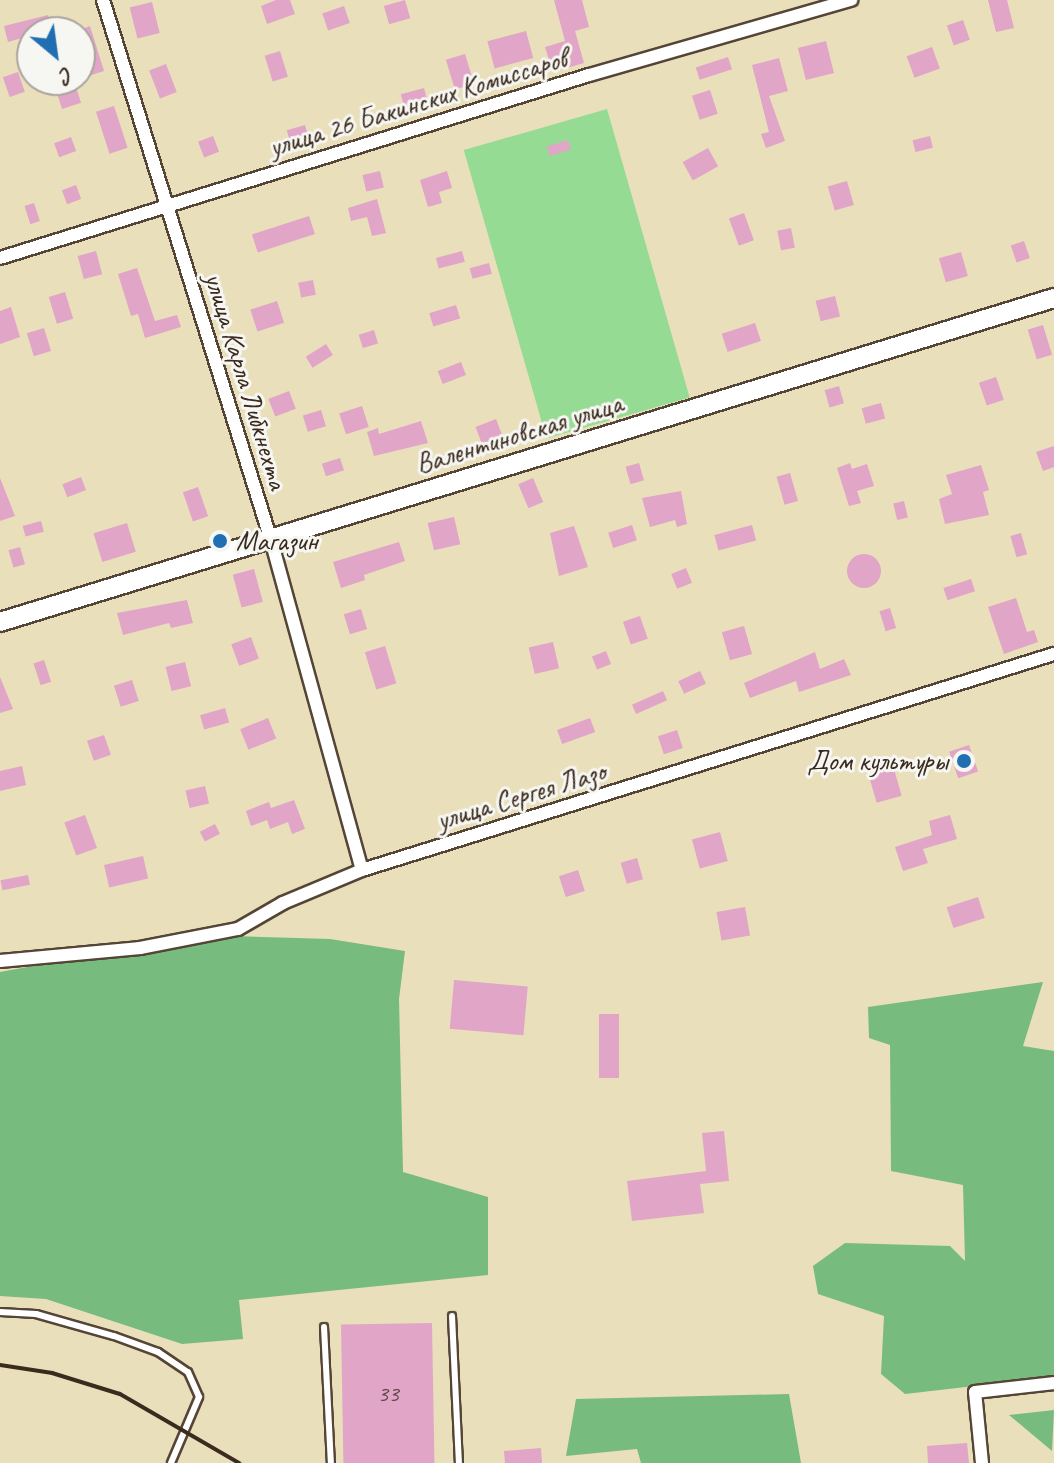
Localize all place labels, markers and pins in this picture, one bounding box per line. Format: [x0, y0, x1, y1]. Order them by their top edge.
place label: Магазин [236, 524, 318, 558]
marker: Магазин [211, 532, 229, 550]
place label: Дом культуры [812, 744, 948, 778]
marker: Дом культуры [955, 752, 973, 770]

